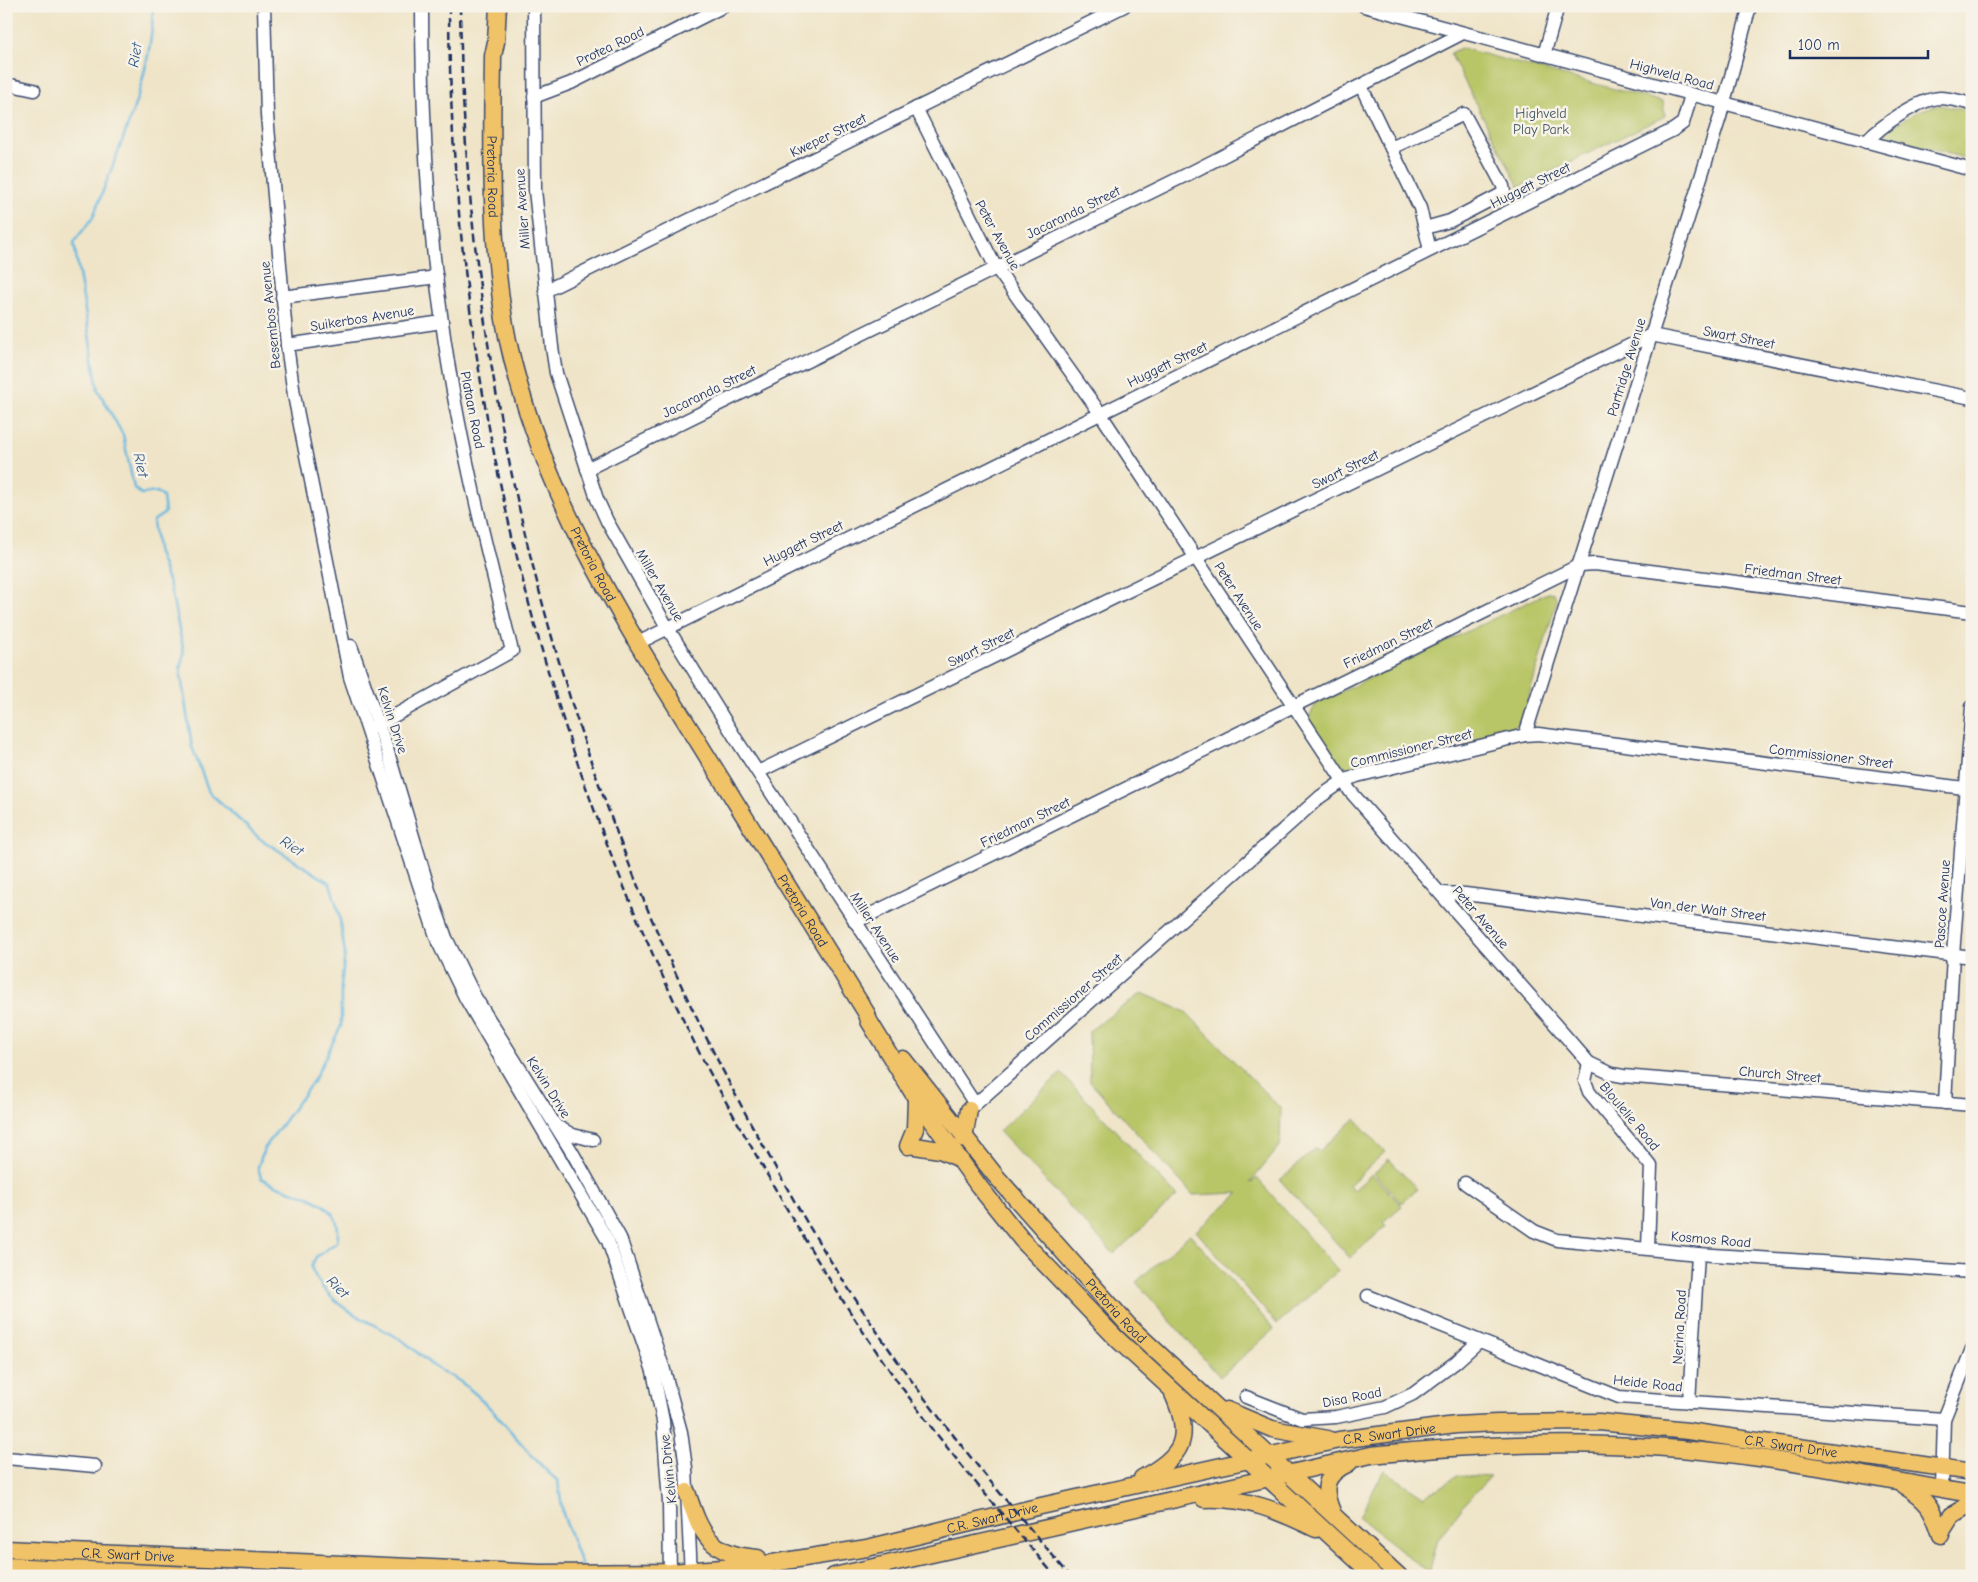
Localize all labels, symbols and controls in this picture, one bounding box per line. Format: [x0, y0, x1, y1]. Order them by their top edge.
street label: Protea Road [574, 23, 647, 70]
scale bar [1790, 28, 1928, 60]
text: 100 m [1798, 36, 1840, 54]
water label: Riet [124, 40, 146, 69]
street label: Highveld Road [1628, 55, 1716, 94]
park label: Highveld Play Park [1513, 105, 1569, 138]
street label: Kweper Street [787, 109, 870, 161]
street label: Pretoria Road [483, 136, 502, 218]
street label: Huggett Street [1487, 158, 1574, 212]
street label: Miller Avenue [511, 168, 534, 250]
street label: Jacaranda Street [1024, 182, 1124, 242]
street label: Peter Avenue [971, 197, 1024, 273]
street label: Besembos Avenue [256, 260, 285, 370]
street label: Suikerbos Avenue [309, 302, 415, 335]
street label: Partridge Avenue [1603, 316, 1650, 418]
street label: Swart Street [1702, 322, 1777, 353]
street label: Huggett Street [1124, 337, 1211, 391]
street label: Jacaranda Street [660, 361, 760, 421]
street label: Plataan Road [457, 370, 488, 450]
street label: Swart Street [1309, 446, 1382, 493]
water label: Riet [130, 451, 153, 480]
street label: Huggett Street [760, 516, 847, 570]
street label: Pretoria Road [566, 524, 620, 605]
street label: Miller Avenue [632, 546, 687, 625]
street label: Peter Avenue [1210, 559, 1267, 634]
street label: Friedman Street [1744, 560, 1843, 589]
street label: Friedman Street [1341, 614, 1437, 672]
street label: Swart Street [945, 624, 1018, 671]
street label: Kelvin Drive [374, 684, 411, 756]
street label: Commissioner Street [1349, 725, 1475, 772]
street label: Commissioner Street [1768, 740, 1895, 773]
street label: Friedman Street [978, 793, 1074, 851]
water label: Riet [277, 832, 308, 861]
street label: Pascoe Avenue [1931, 859, 1954, 949]
street label: Pretoria Road [774, 871, 832, 950]
street label: Peter Avenue [1449, 882, 1513, 952]
street label: Miller Avenue [846, 889, 905, 966]
street label: Van der Walt Street [1649, 894, 1768, 925]
street label: Commissioner Street [1021, 949, 1127, 1045]
street label: Kelvin Drive [523, 1053, 574, 1121]
street label: Church Street [1738, 1062, 1823, 1087]
street label: Bloulelie Road [1596, 1078, 1663, 1154]
street label: Kosmos Road [1670, 1228, 1752, 1251]
water label: Riet [323, 1272, 354, 1303]
street label: Pretoria Road [1082, 1275, 1150, 1347]
street label: Nerina Road [1669, 1289, 1690, 1365]
street label: Heide Road [1612, 1371, 1683, 1396]
street label: Disa Road [1321, 1383, 1383, 1412]
street label: C.R. Swart Drive [1342, 1420, 1437, 1448]
street label: C.R. Swart Drive [1744, 1431, 1838, 1461]
street label: Kelvin Drive [656, 1433, 681, 1504]
street label: C.R. Swart Drive [945, 1499, 1040, 1537]
street label: C.R. Swart Drive [81, 1544, 175, 1566]

